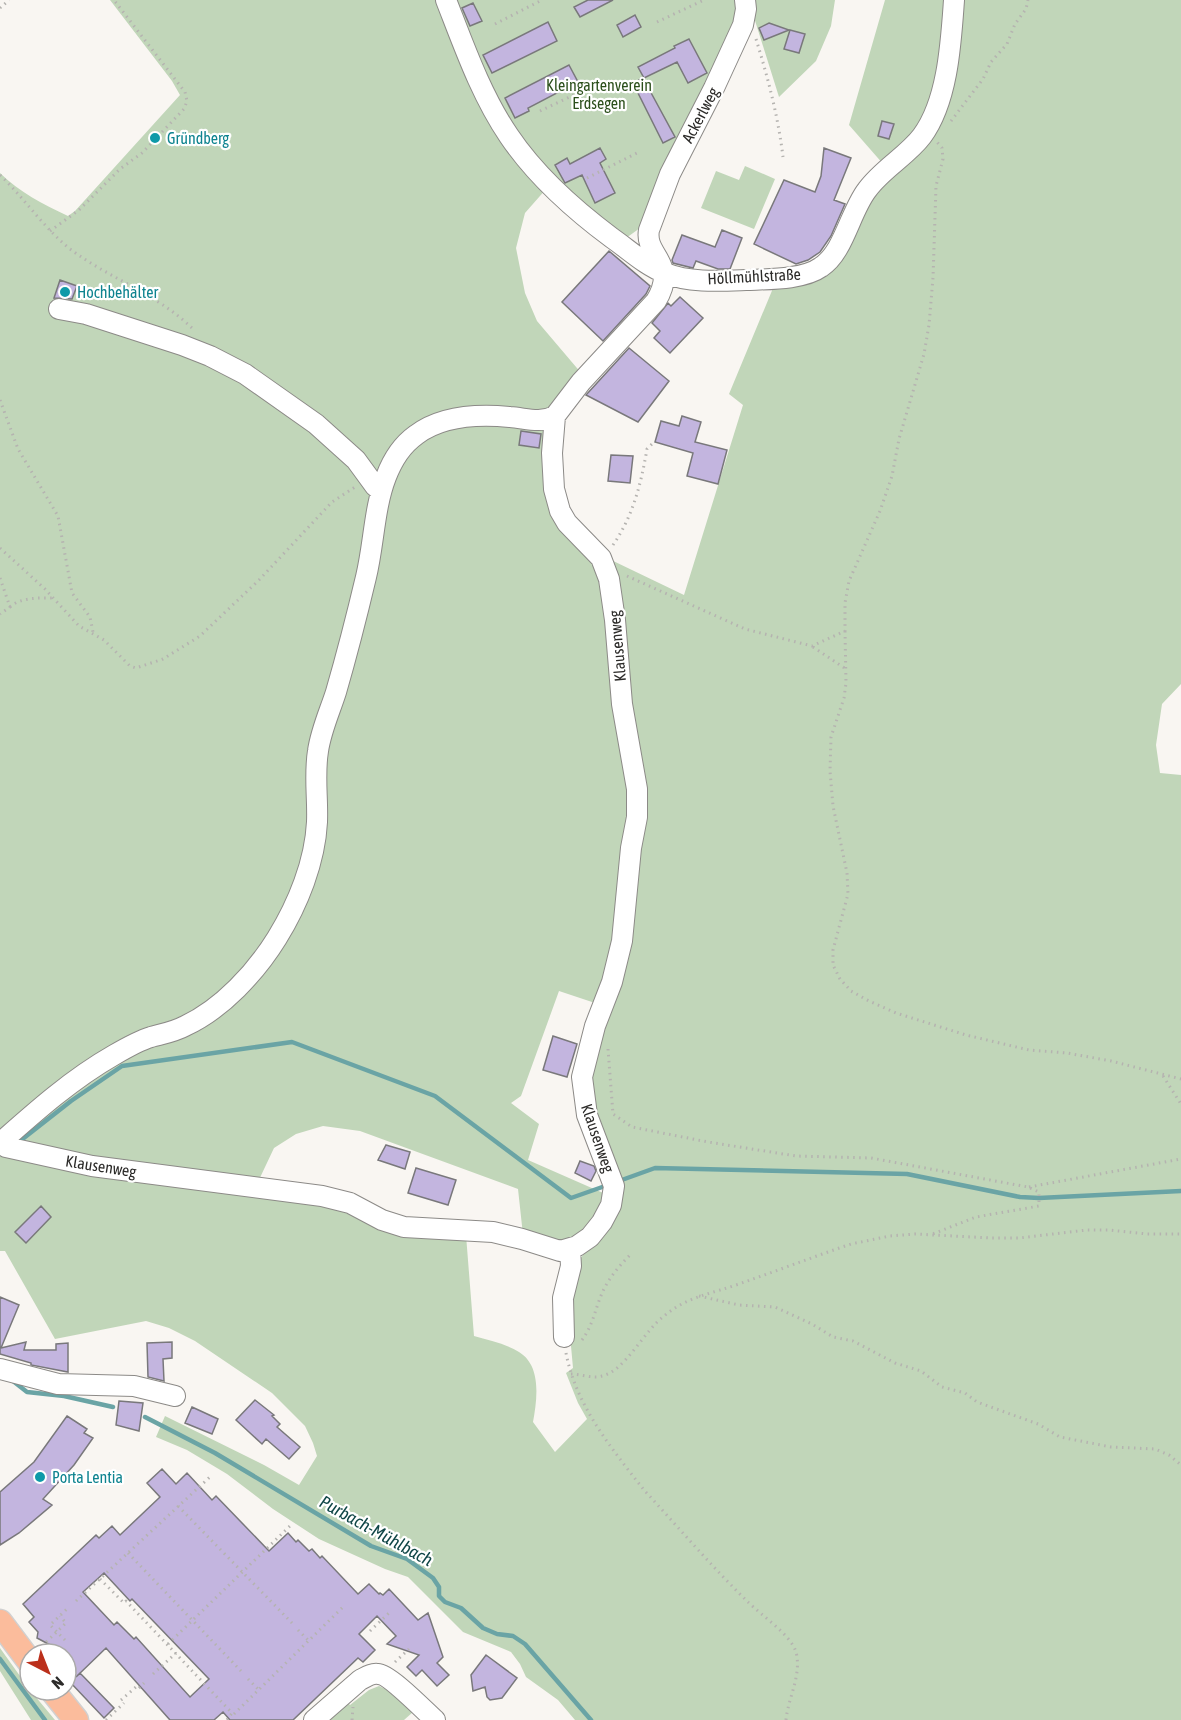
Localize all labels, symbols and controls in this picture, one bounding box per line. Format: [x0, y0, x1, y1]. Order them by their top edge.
park label: Kleingartenverein Erdsegen [546, 76, 652, 113]
street label: Ackerlweg [678, 84, 723, 146]
place label: Gründberg [167, 129, 229, 148]
marker: Gründberg [148, 131, 162, 145]
street label: Höllmühlstraße [707, 265, 801, 287]
place label: Hochbehälter [77, 283, 158, 301]
marker: Hochbehälter [58, 285, 72, 299]
street label: Klausenweg [605, 609, 630, 682]
street label: Klausenweg [577, 1101, 618, 1175]
street label: Klausenweg [64, 1152, 138, 1181]
place label: Porta Lentia [52, 1468, 123, 1486]
marker: Porta Lentia [33, 1470, 47, 1484]
water label: Purbach-Mühlbach [316, 1491, 437, 1570]
north arrow [18, 1642, 78, 1702]
text: N [49, 1673, 68, 1693]

